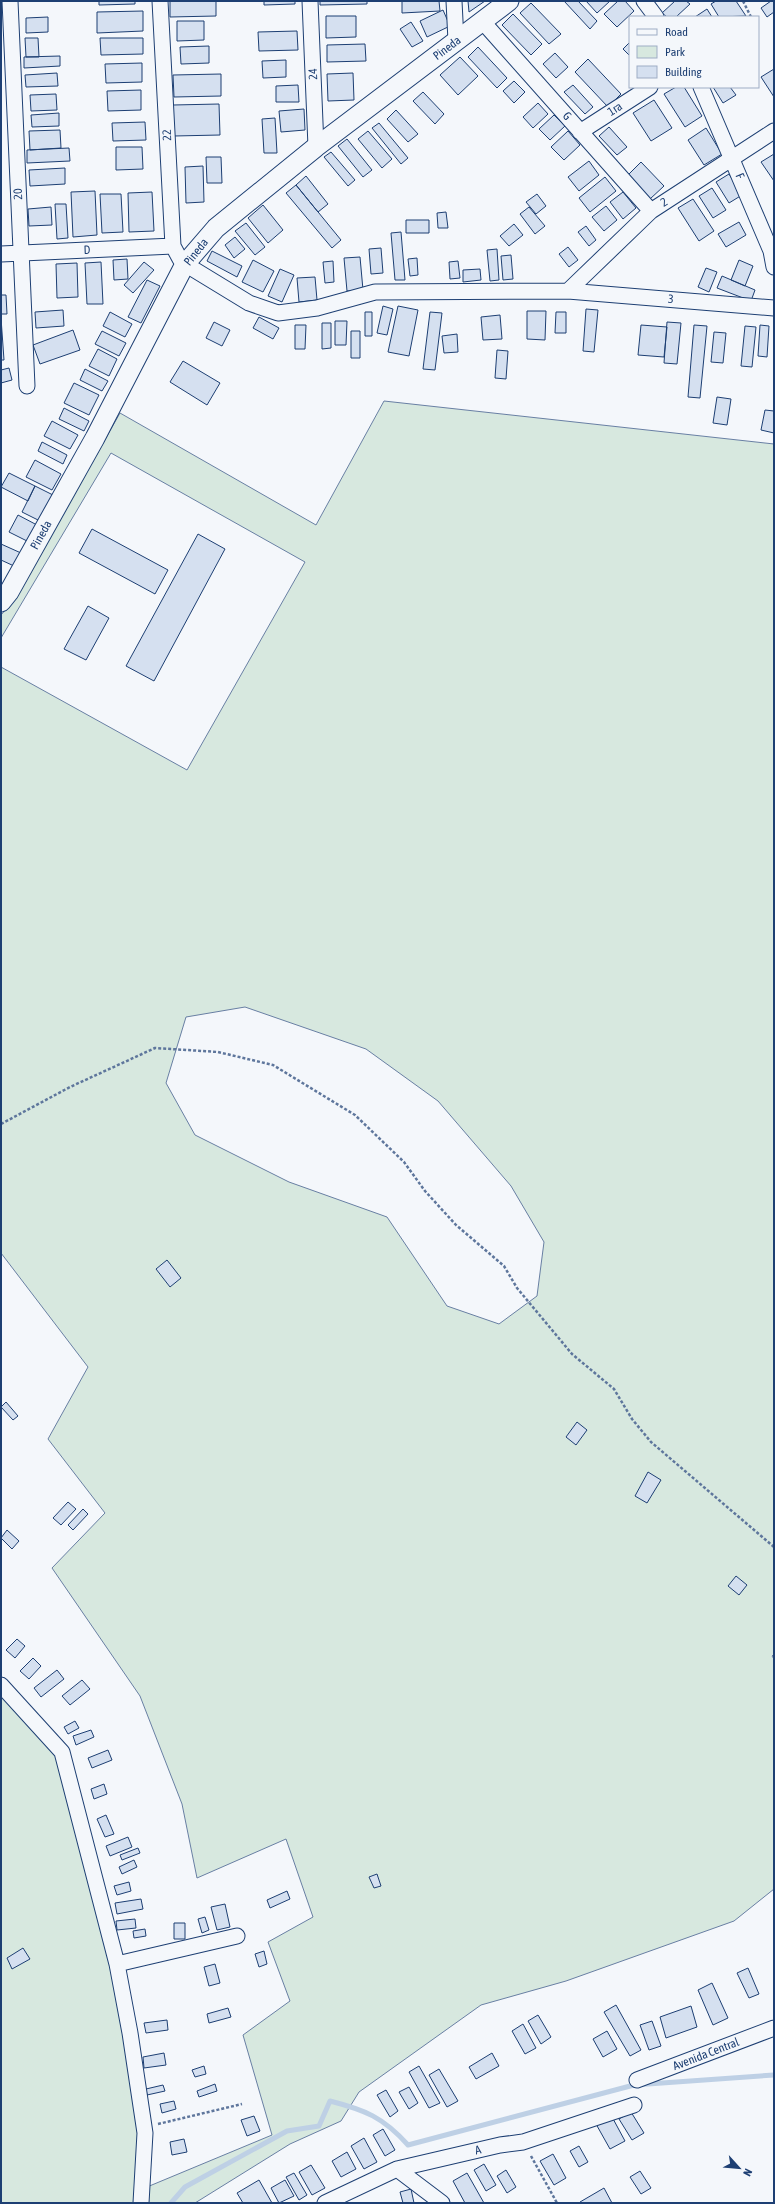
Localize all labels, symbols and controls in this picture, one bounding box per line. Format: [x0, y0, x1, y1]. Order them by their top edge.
legend [629, 16, 759, 88]
text: Road [665, 25, 688, 39]
street label: Pineda [430, 33, 464, 63]
text: Park [665, 45, 686, 59]
text: Building [665, 65, 703, 79]
street label: 24 [306, 68, 320, 80]
street label: 1ra [605, 99, 625, 119]
street label: G [560, 109, 574, 123]
street label: 22 [160, 129, 174, 141]
street label: F [733, 171, 747, 181]
street label: 20 [11, 188, 25, 200]
street label: 2 [658, 195, 670, 209]
street label: Pineda [181, 236, 211, 268]
street label: D [83, 243, 91, 257]
street label: 3 [668, 292, 674, 306]
street label: Pineda [27, 518, 55, 552]
street label: Avenida Central [671, 2035, 742, 2073]
street label: A [474, 2142, 483, 2157]
north arrow [719, 2148, 759, 2188]
text: N [741, 2167, 755, 2178]

